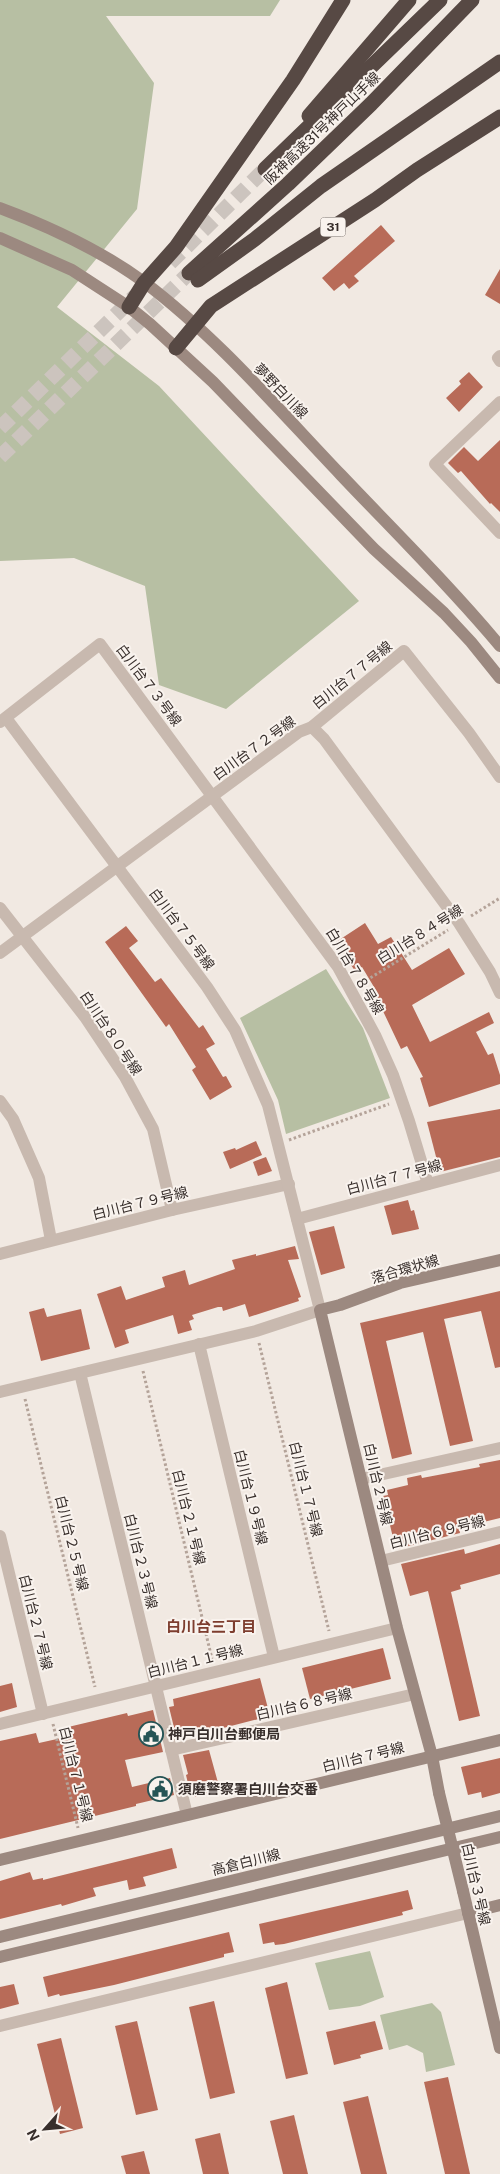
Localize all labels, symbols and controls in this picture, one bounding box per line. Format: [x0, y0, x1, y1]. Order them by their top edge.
street label: 阪神高速31号神戸山手線 [261, 69, 383, 187]
road number: 31 [320, 218, 346, 236]
street label: 夢野白川線 [251, 360, 311, 422]
street label: 白川台７７号線 [309, 638, 395, 712]
street label: 白川台７３号線 [113, 641, 185, 729]
street label: 白川台７２号線 [210, 713, 298, 783]
street label: 白川台７５号線 [146, 885, 218, 973]
street label: 白川台８４号線 [374, 901, 466, 967]
street label: 白川台７８号線 [323, 925, 387, 1017]
street label: 白川台８０号線 [77, 988, 145, 1078]
street label: 白川台７７号線 [345, 1157, 443, 1197]
street label: 白川台７９号線 [91, 1183, 189, 1223]
street label: 落合環状線 [369, 1252, 441, 1286]
street label: 白川台１７号線 [286, 1440, 326, 1538]
street label: 白川台２号線 [361, 1441, 395, 1527]
street label: 白川台１９号線 [231, 1448, 271, 1546]
street label: 白川台２１号線 [169, 1468, 209, 1566]
street label: 白川台２５号線 [52, 1494, 92, 1592]
street label: 白川台２３号線 [121, 1512, 161, 1610]
street label: 白川台６９号線 [388, 1512, 486, 1552]
street label: 白川台２７号線 [16, 1573, 56, 1671]
district label: 白川台三丁目 [166, 1618, 256, 1635]
street label: 白川台１１号線 [146, 1641, 244, 1681]
street label: 白川台６８号線 [254, 1685, 354, 1723]
public building icon: 神戸白川台郵便局 [138, 1721, 164, 1747]
street label: 白川台７１号線 [56, 1725, 96, 1823]
place label: 神戸白川台郵便局 [168, 1726, 280, 1742]
street label: 白川台７号線 [320, 1739, 406, 1775]
public building icon: 須磨警察署白川台交番 [147, 1776, 173, 1802]
place label: 須磨警察署白川台交番 [178, 1781, 318, 1797]
street label: 白川台３号線 [459, 1841, 493, 1927]
street label: 高倉白川線 [210, 1846, 282, 1878]
north arrow [20, 2104, 70, 2154]
text: N [24, 2126, 43, 2143]

